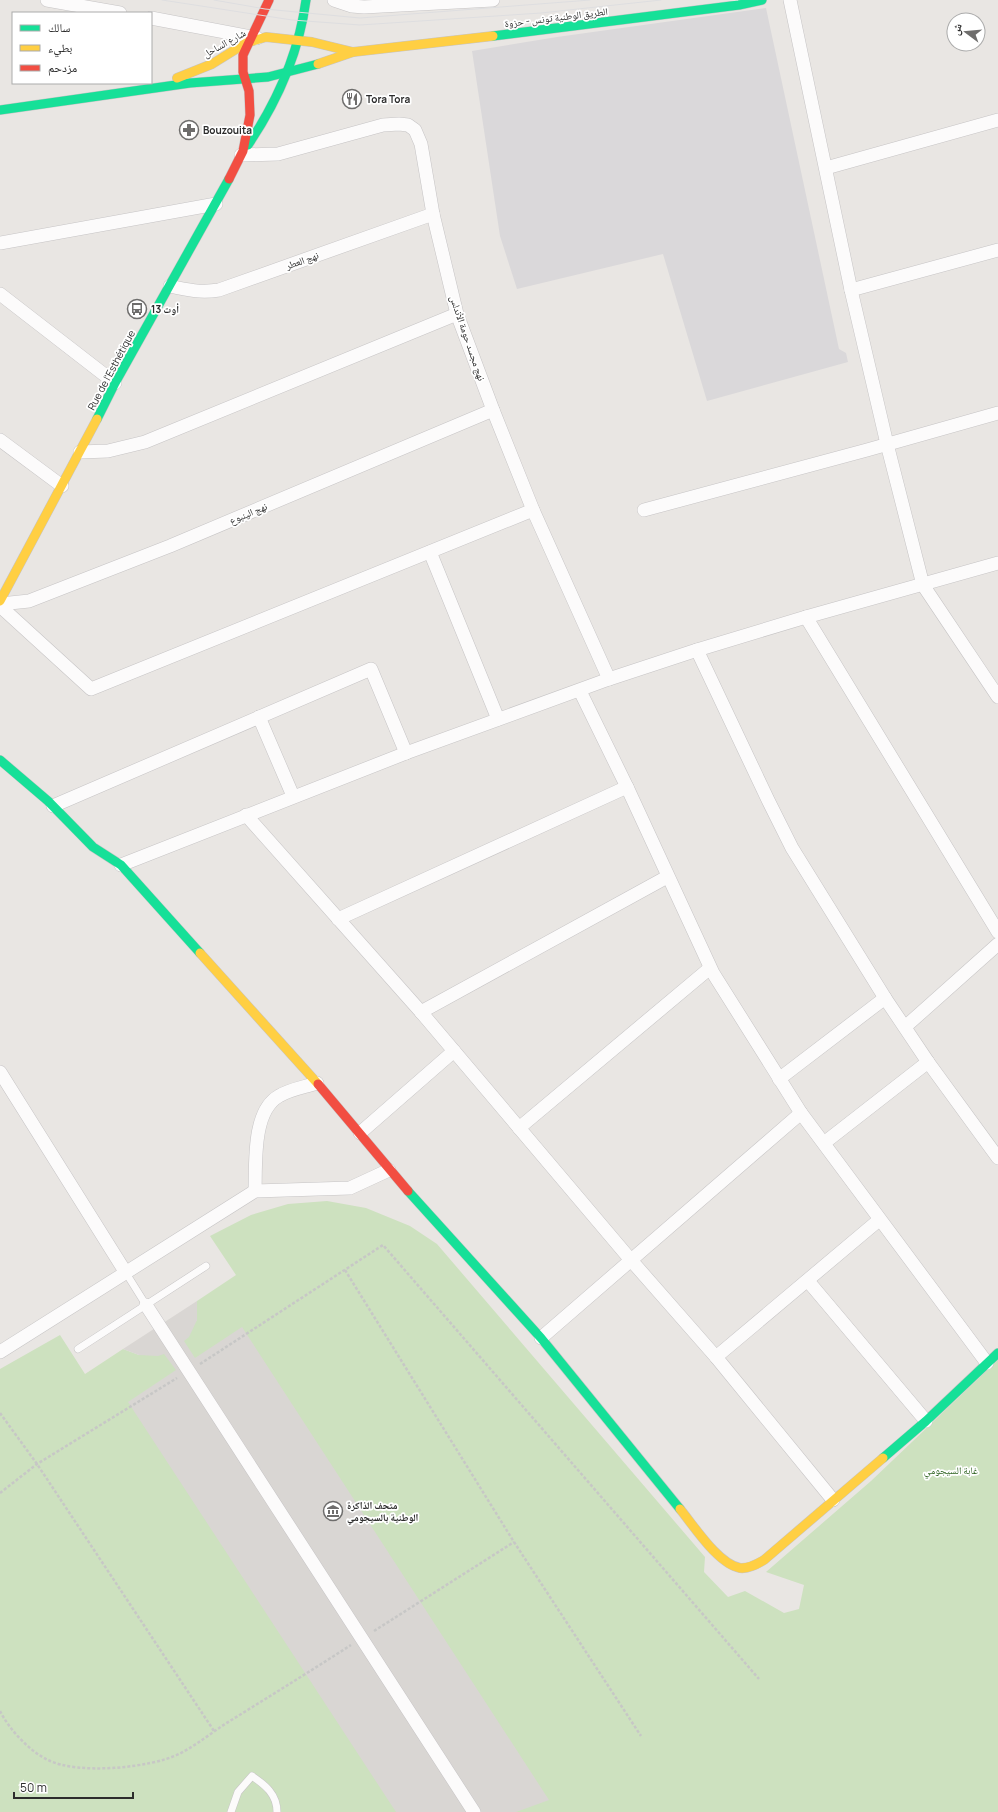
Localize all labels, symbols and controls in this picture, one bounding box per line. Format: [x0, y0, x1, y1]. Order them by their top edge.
street label: الطريق الوطنية تونس - حزوة [504, 4, 608, 30]
legend [12, 12, 152, 84]
north arrow [946, 12, 986, 52]
text: سالك [48, 19, 70, 36]
text: ش [947, 21, 966, 37]
street label: شارع الساحل [200, 25, 248, 61]
text: بطيء [48, 39, 72, 58]
text: مزدحم [48, 59, 77, 76]
restaurant icon: Tora Tora [341, 88, 363, 110]
place label: Tora Tora [366, 92, 410, 106]
pharmacy icon: Bouzouita [178, 119, 200, 141]
place label: Bouzouita [203, 123, 252, 137]
street label: نهج العطر [283, 247, 321, 273]
street label: نهج مجسد حومة الأندلس [447, 294, 489, 383]
bus stop icon: 13 أوت [126, 298, 148, 320]
place label: 13 أوت [151, 302, 179, 316]
street label: Rue de l'Esthétique [84, 327, 138, 413]
street label: نهج الينبوع [227, 499, 269, 527]
park label: غابة السيجومي [924, 1463, 978, 1479]
place label: متحف الذاكرة الوطنية بالسيجومي [347, 1498, 419, 1525]
museum icon: متحف الذاكرة الوطنية بالسيجومي [322, 1500, 344, 1522]
scale bar [14, 1774, 133, 1800]
text: 50 m [20, 1779, 47, 1796]

